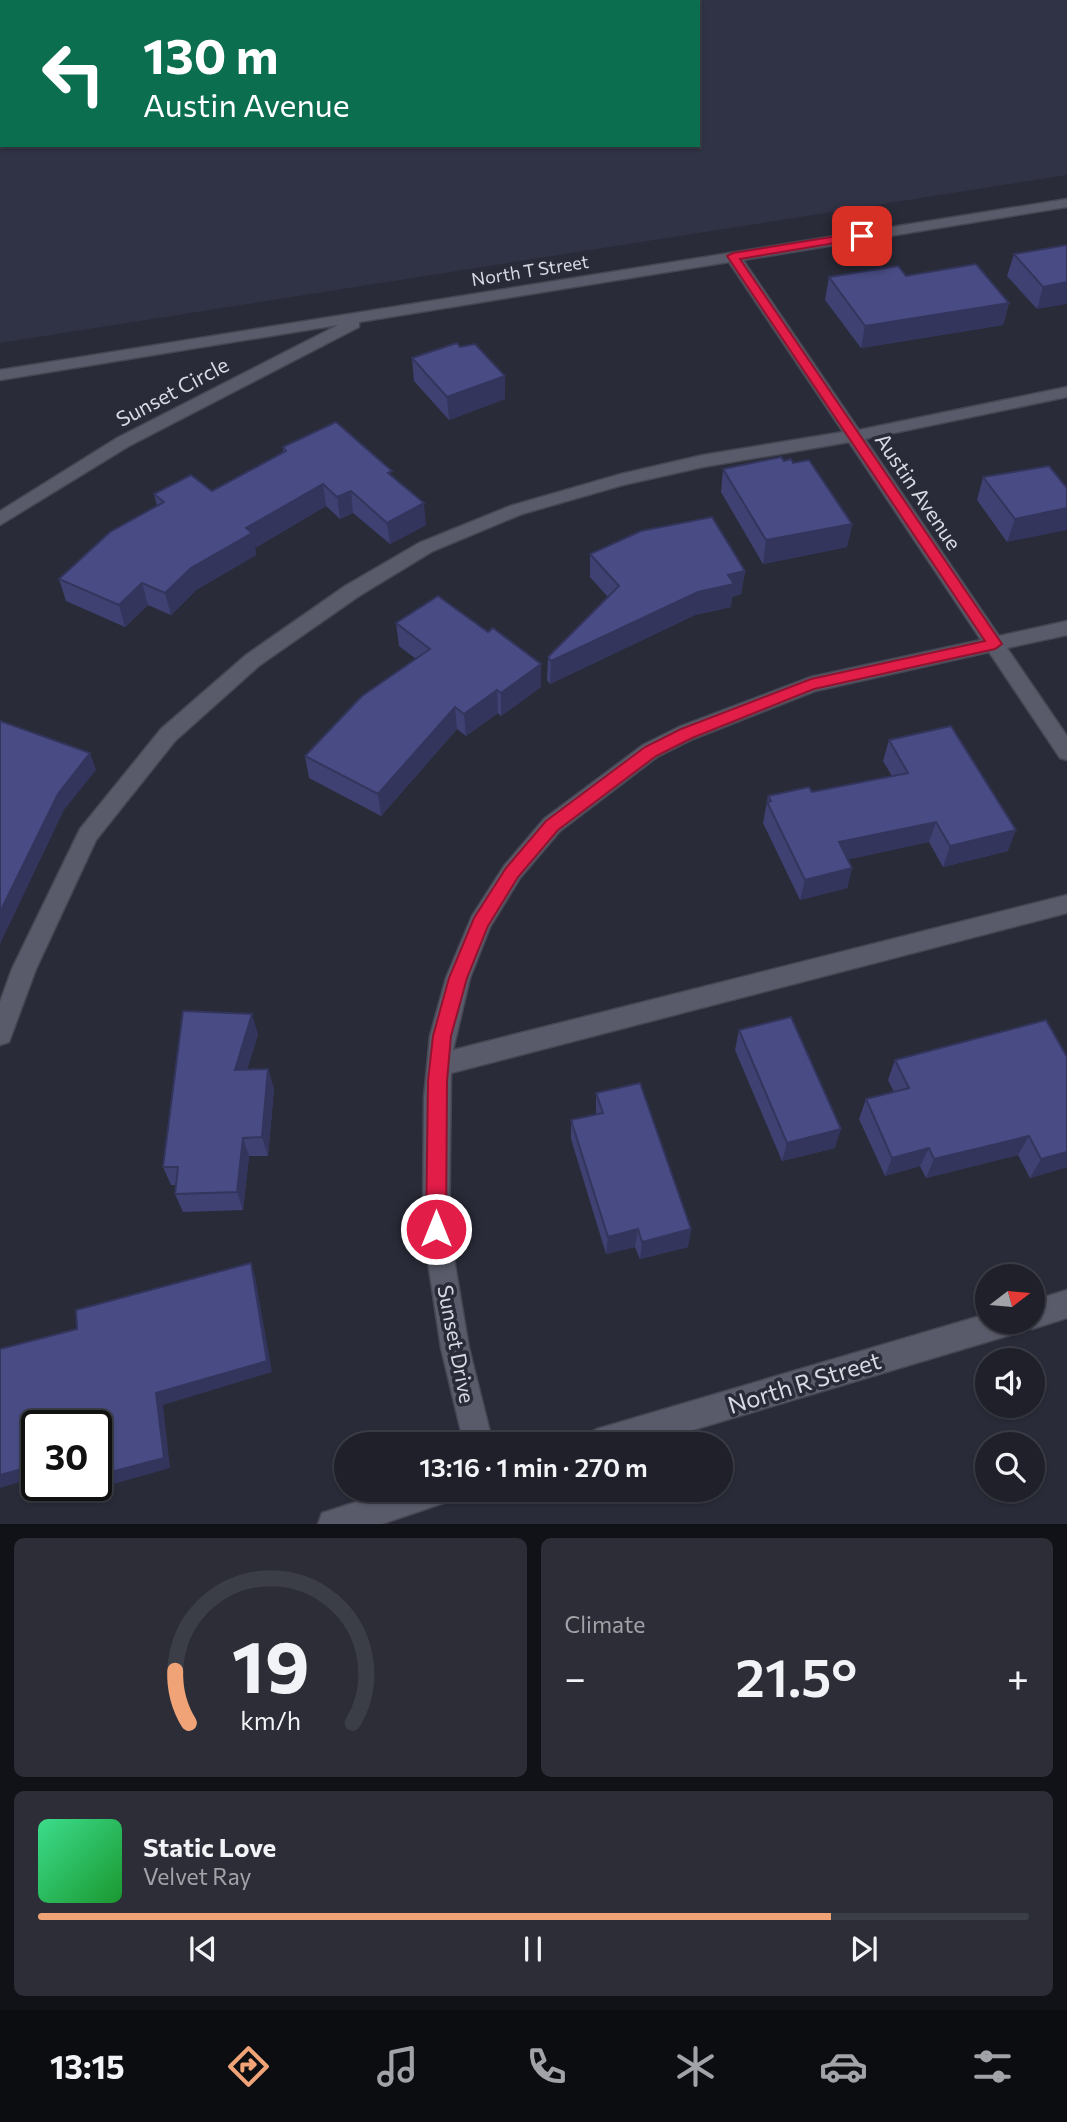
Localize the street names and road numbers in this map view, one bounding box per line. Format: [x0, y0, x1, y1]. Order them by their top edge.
street label: North T Street [470, 250, 590, 290]
street label: Sunset Circle [111, 351, 233, 431]
street label: Austin Avenue [871, 428, 967, 554]
street label: Sunset Drive [433, 1283, 481, 1405]
street label: North R Street [724, 1345, 884, 1419]

